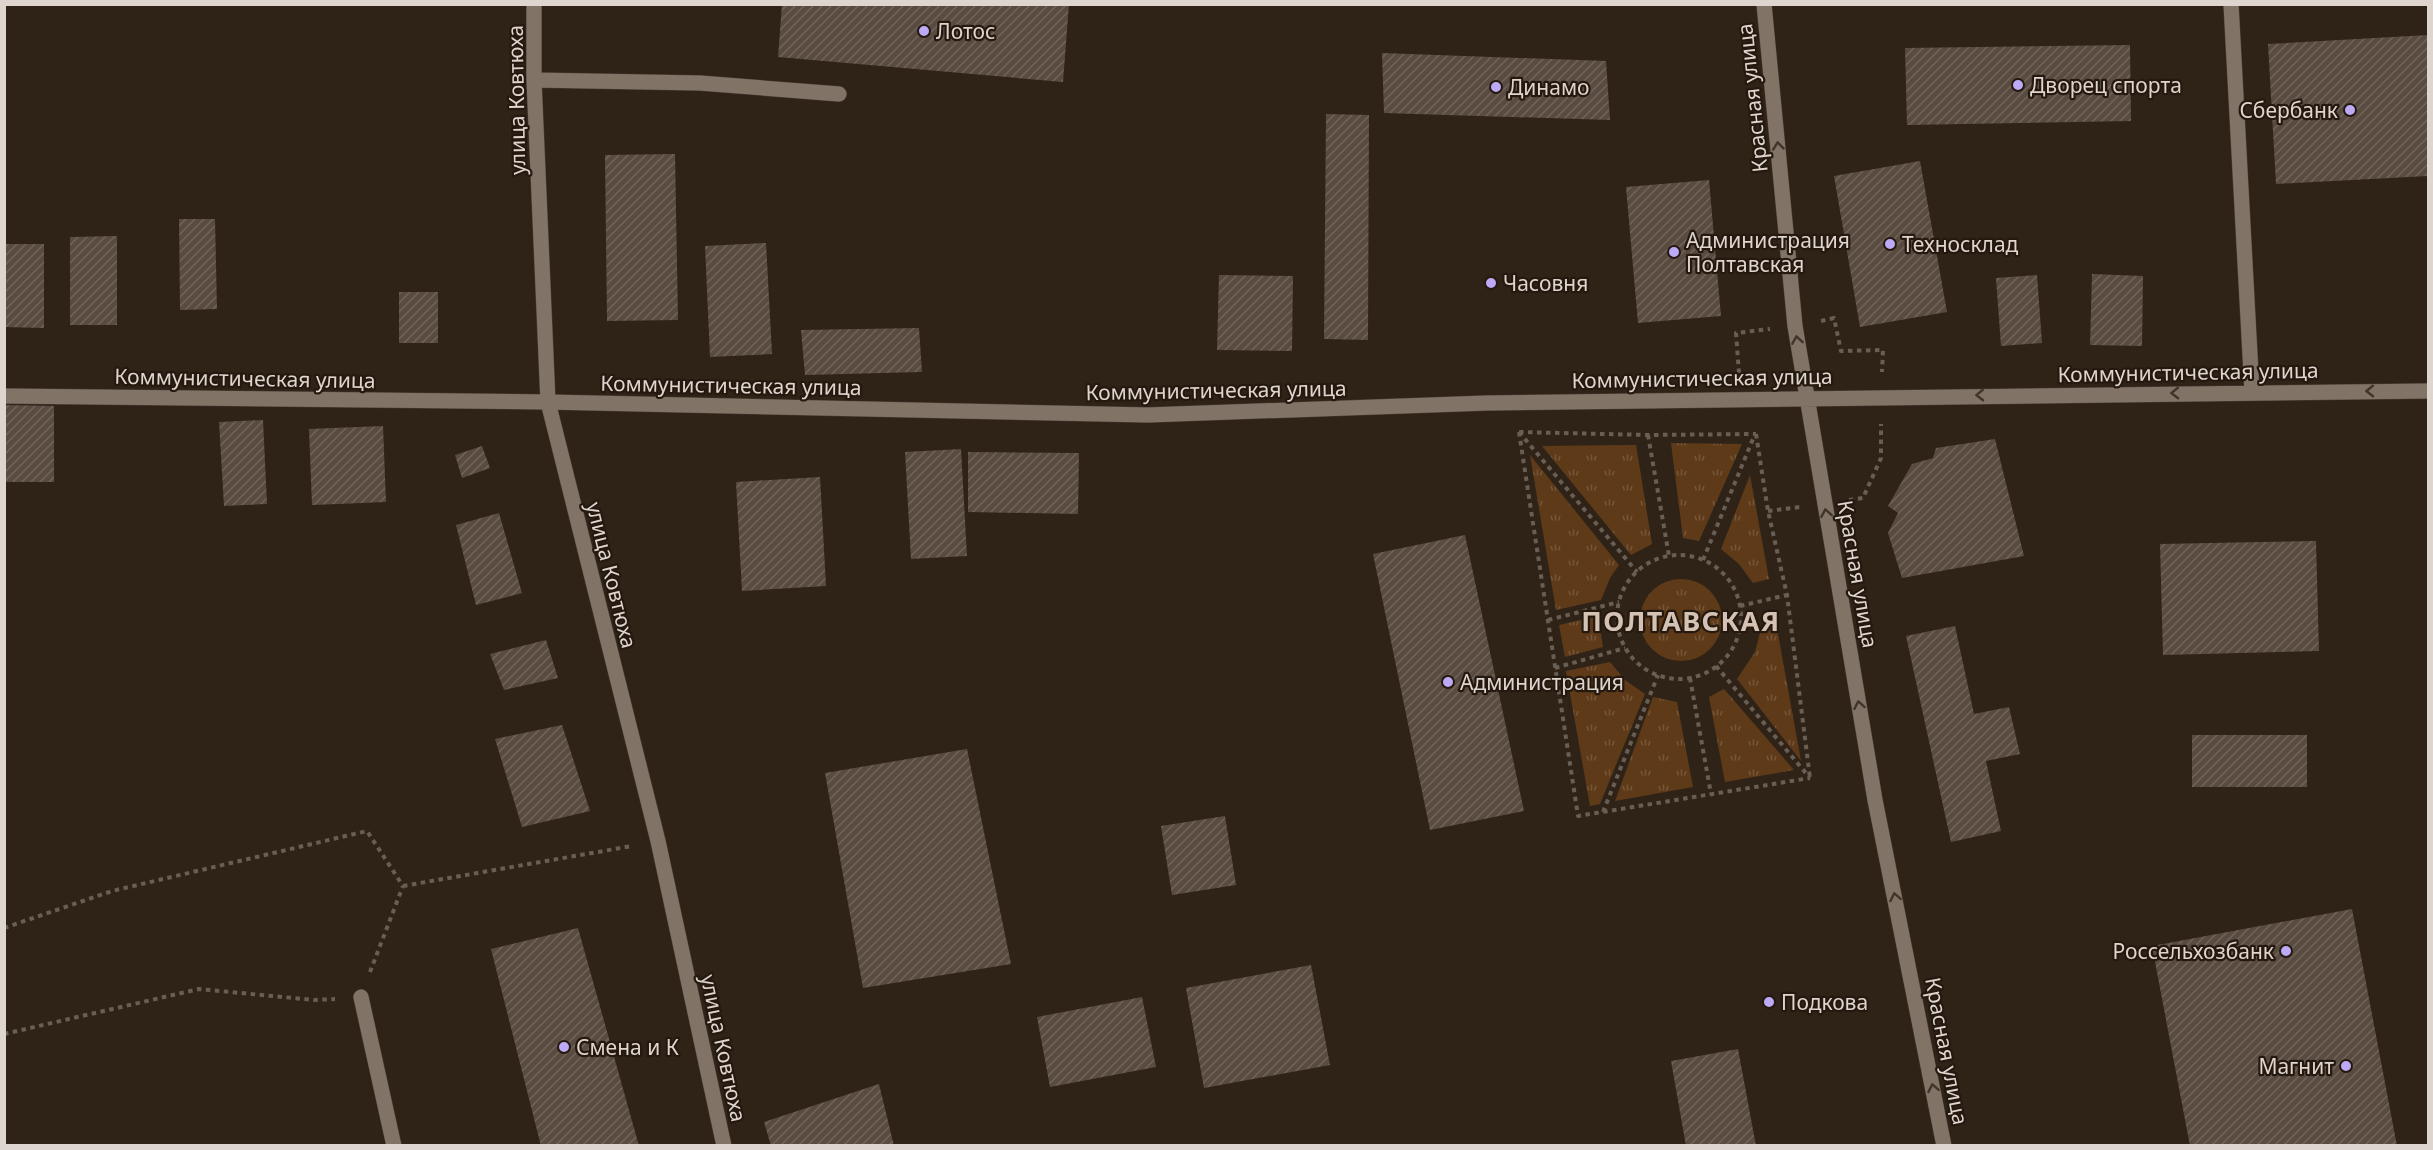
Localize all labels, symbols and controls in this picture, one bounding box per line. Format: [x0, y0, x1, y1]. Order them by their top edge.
place label: Лотос [936, 17, 995, 45]
street label: Красная улица [1730, 22, 1774, 174]
marker: Лотос [917, 24, 931, 38]
street label: улица Ковтюха [501, 25, 531, 175]
place label: Дворец спорта [2030, 71, 2182, 99]
place label: Динамо [1508, 73, 1590, 101]
marker: Дворец спорта [2011, 78, 2025, 92]
marker: Динамо [1489, 80, 1503, 94]
place label: Сбербанк [2239, 96, 2338, 124]
marker: Сбербанк [2343, 103, 2357, 117]
one-way arrow [1772, 142, 1785, 151]
place label: Администрация Полтавская [1686, 226, 1850, 278]
place label: Техносклад [1902, 230, 2019, 258]
marker: Техносклад [1883, 237, 1897, 251]
marker: Администрация Полтавская [1667, 245, 1681, 259]
place label: Часовня [1503, 269, 1588, 297]
marker: Часовня [1484, 276, 1498, 290]
one-way arrow [1792, 336, 1804, 345]
street label: Коммунистическая улица [2057, 356, 2319, 388]
street label: Коммунистическая улица [114, 362, 376, 394]
street label: Коммунистическая улица [1571, 362, 1833, 394]
street label: Коммунистическая улица [600, 369, 862, 401]
street label: Коммунистическая улица [1085, 374, 1347, 406]
one-way arrow [2366, 385, 2375, 397]
one-way arrow [2171, 387, 2180, 399]
one-way arrow [1976, 389, 1985, 401]
street label: Красная улица [1831, 498, 1885, 650]
street label: улица Ковтюха [580, 499, 644, 651]
one-way arrow [1820, 508, 1833, 518]
district label: ПОЛТАВСКАЯ [1581, 602, 1781, 639]
place label: Администрация [1460, 668, 1624, 696]
marker: Администрация [1441, 675, 1455, 689]
one-way arrow [1853, 701, 1866, 711]
one-way arrow [1889, 892, 1902, 902]
place label: Россельхозбанк [2113, 937, 2274, 965]
marker: Россельхозбанк [2279, 944, 2293, 958]
street label: улица Ковтюха [695, 972, 753, 1124]
street label: Красная улица [1919, 975, 1975, 1127]
place label: Подкова [1781, 988, 1868, 1016]
marker: Подкова [1762, 995, 1776, 1009]
place label: Смена и К [576, 1033, 679, 1061]
marker: Смена и К [557, 1040, 571, 1054]
place label: Магнит [2258, 1052, 2334, 1080]
marker: Магнит [2339, 1059, 2353, 1073]
one-way arrow [1927, 1083, 1940, 1093]

